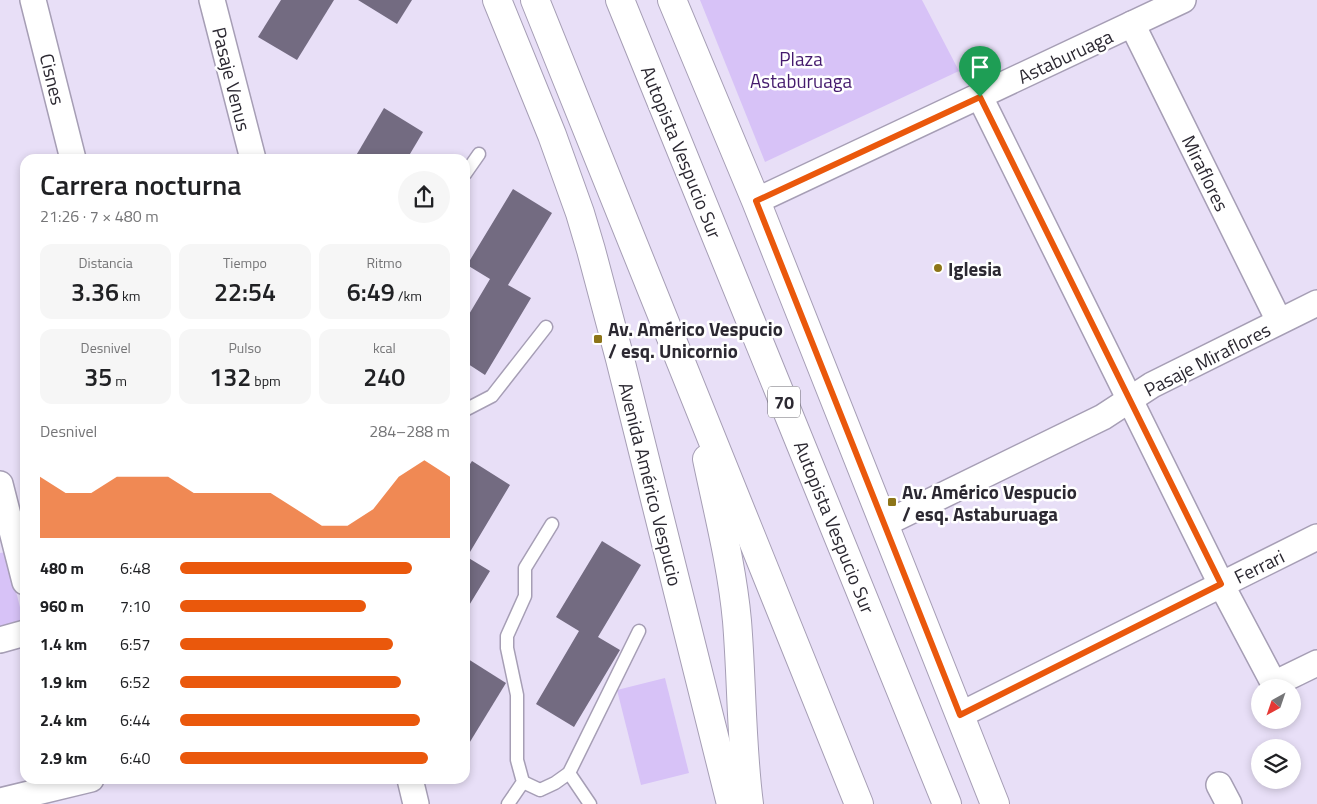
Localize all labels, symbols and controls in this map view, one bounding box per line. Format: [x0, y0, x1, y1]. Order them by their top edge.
street label: Astaburuaga [1013, 21, 1118, 91]
street label: Pasaje Venus [205, 24, 259, 134]
park label: Plaza Astaburuaga [750, 44, 852, 95]
pin [959, 46, 1001, 97]
street label: Cisnes [33, 50, 73, 108]
icon: arrive [966, 53, 994, 81]
street label: Autopista Vespucio Sur [634, 61, 730, 243]
street label: Miraflores [1175, 130, 1237, 216]
text: Carrera nocturna [40, 163, 242, 206]
button: share [398, 171, 450, 223]
text: 21:26 · 7 × 480 m [40, 204, 159, 228]
text: Distancia [79, 252, 133, 273]
text: Tiempo [223, 252, 267, 273]
text: Ritmo [366, 252, 402, 273]
place label: Iglesia [948, 254, 1002, 283]
marker: Iglesia [932, 262, 944, 274]
text: 3.36 [71, 273, 119, 311]
text: 22:54 [214, 273, 276, 311]
text: 6:49 [347, 273, 395, 311]
text: km [119, 285, 140, 306]
text: /km [395, 285, 422, 306]
place label: Av. Américo Vespucio / esq. Unicornio [608, 314, 783, 365]
street label: Pasaje Miraflores [1139, 315, 1276, 403]
marker: Av. Américo Vespucio / esq. Unicornio [592, 333, 604, 345]
text: Desnivel [81, 337, 131, 358]
text: Pulso [229, 337, 261, 358]
text: kcal [373, 337, 396, 358]
text: 35 [84, 358, 112, 396]
text: 132 [209, 358, 251, 396]
text: 240 [363, 358, 405, 396]
text: m [112, 370, 127, 391]
text: bpm [251, 370, 281, 391]
street label: Avenida Américo Vespucio [612, 379, 690, 589]
road number: 70 [768, 387, 800, 418]
text: Desnivel [40, 419, 97, 443]
text: 284–288 m [369, 419, 450, 443]
street label: Autopista Vespucio Sur [787, 436, 883, 618]
place label: Av. Américo Vespucio / esq. Astaburuaga [902, 477, 1077, 528]
marker: Av. Américo Vespucio / esq. Astaburuaga [886, 496, 898, 508]
street label: Ferrari [1229, 541, 1289, 591]
text: 480 m [40, 556, 84, 580]
text: 6:48 [120, 556, 150, 580]
text: 960 m [40, 594, 84, 618]
text: 7:10 [120, 594, 150, 618]
text: 1.4 km [40, 632, 87, 656]
text: 6:57 [120, 632, 150, 656]
text: 1.9 km [40, 670, 87, 694]
text: 6:52 [120, 670, 150, 694]
north arrow [1251, 679, 1301, 729]
map controls [1251, 679, 1301, 789]
text: 2.4 km [40, 708, 87, 732]
text: 6:44 [120, 708, 150, 732]
button: layers [1251, 739, 1301, 789]
text: 2.9 km [40, 746, 87, 770]
text: 6:40 [120, 746, 150, 770]

